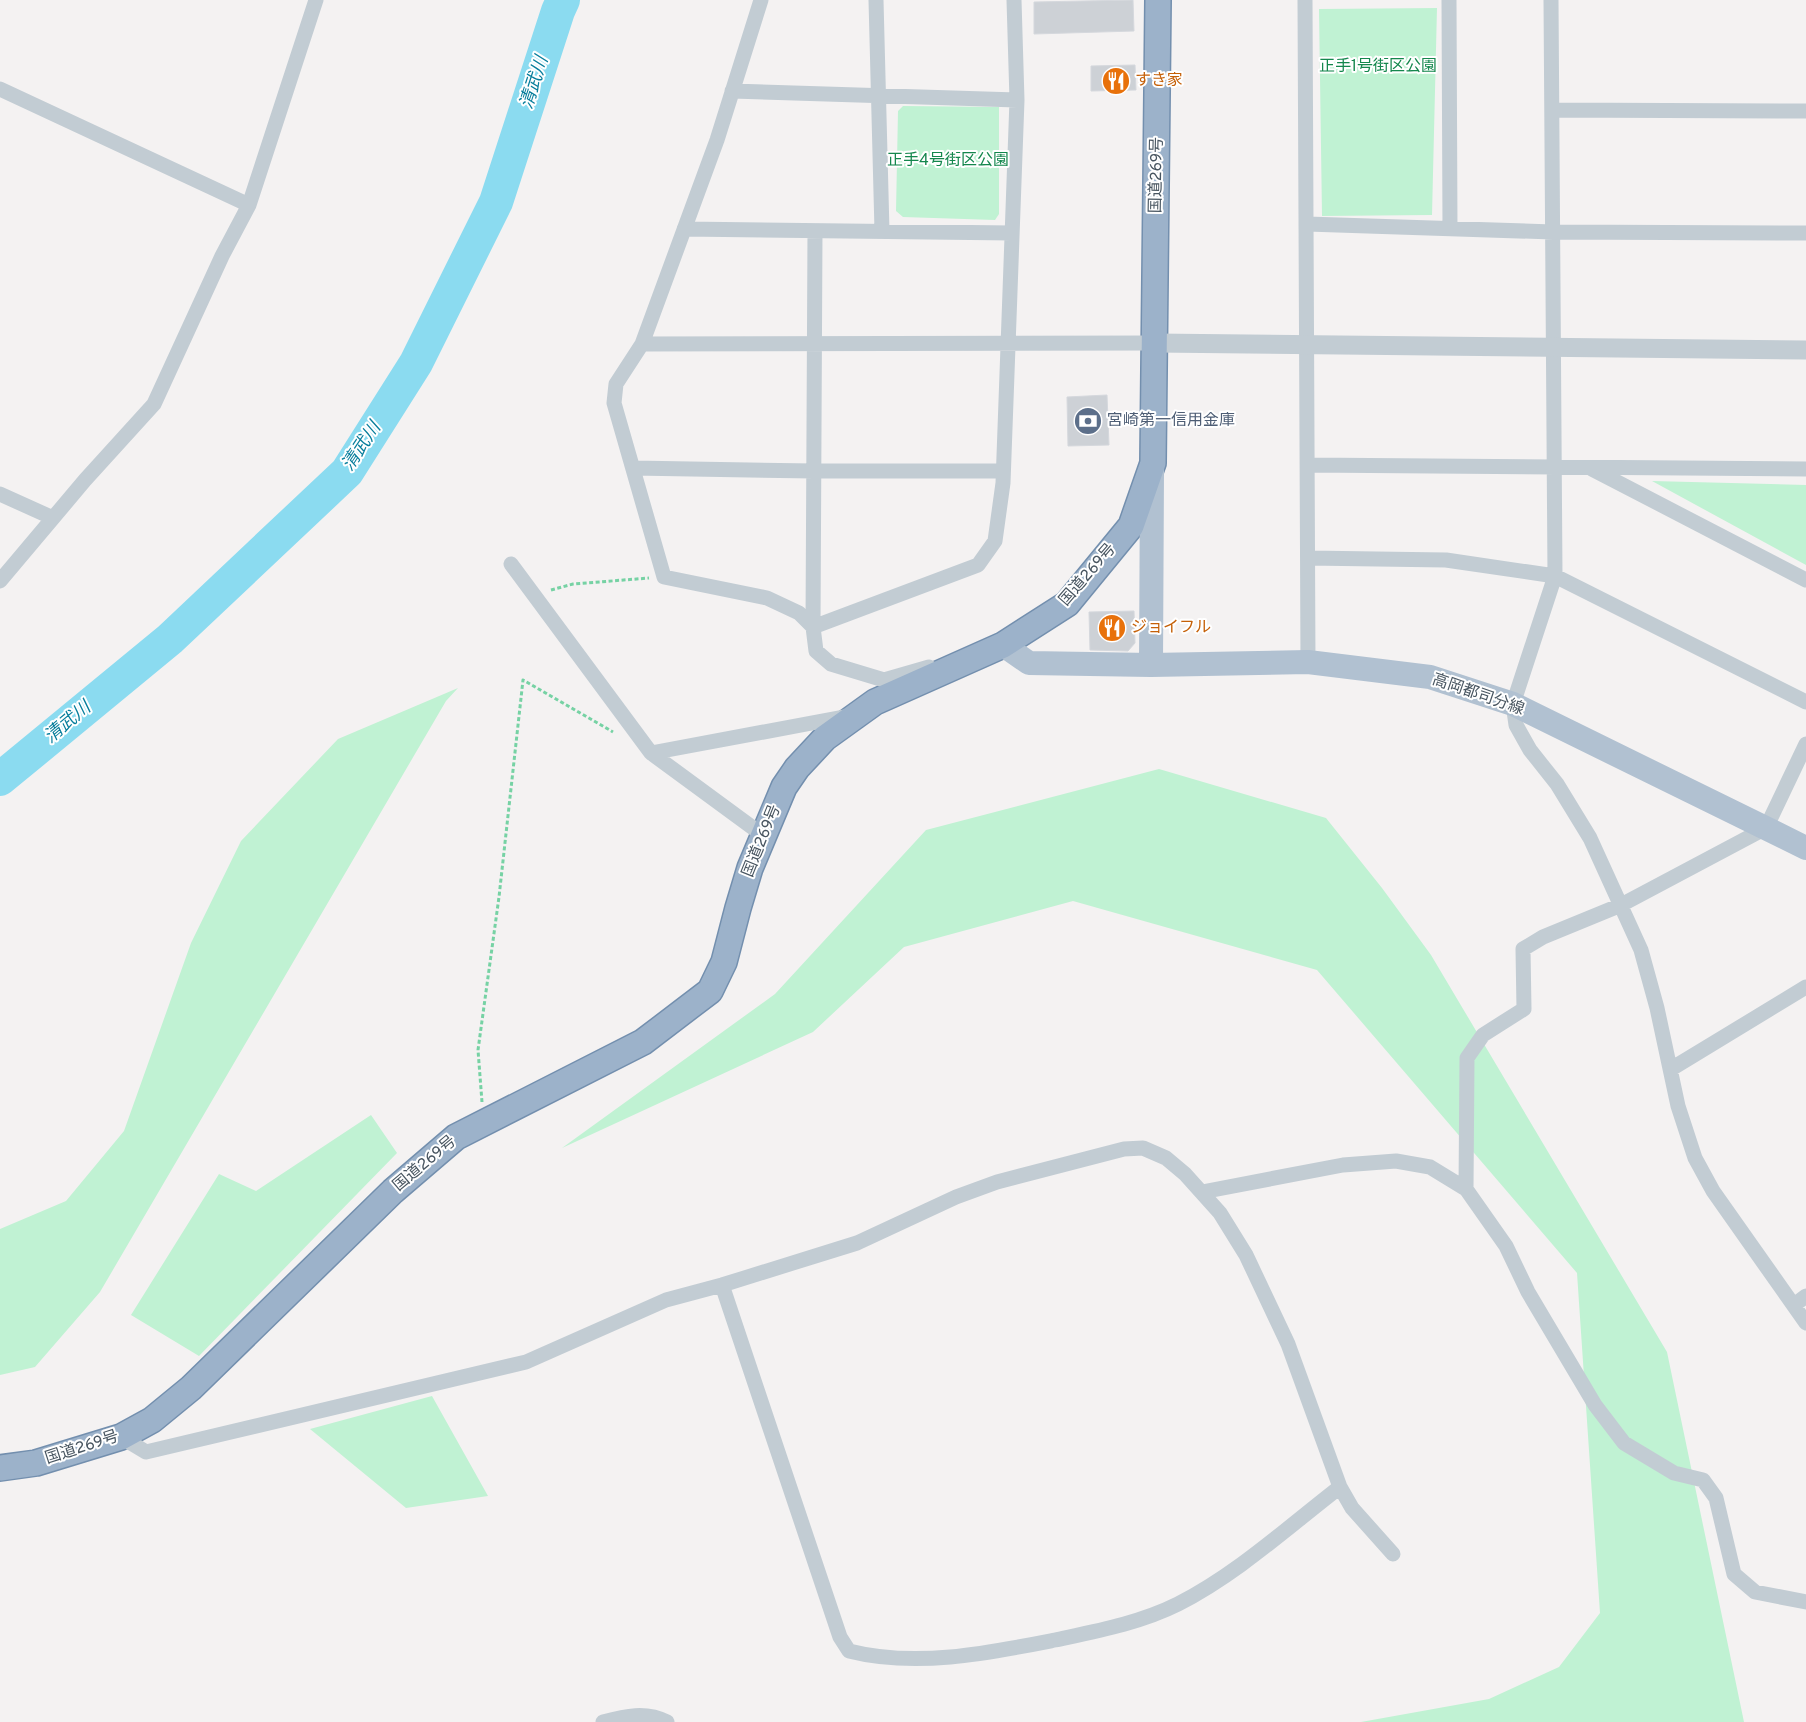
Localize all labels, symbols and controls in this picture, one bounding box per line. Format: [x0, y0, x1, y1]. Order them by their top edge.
water label: 清武川 [516, 52, 555, 112]
park label: 正手1号街区公園 [1319, 57, 1437, 77]
restaurant icon: すき家 [1101, 66, 1131, 96]
place label: すき家 [1135, 71, 1183, 91]
street label: 国道269号 [1146, 137, 1168, 213]
park label: 正手4号街区公園 [887, 151, 1009, 171]
bank icon: 宮崎第一信用金庫 [1073, 406, 1103, 436]
place label: 宮崎第一信用金庫 [1107, 411, 1235, 431]
water label: 清武川 [337, 417, 388, 476]
street label: 国道269号 [1055, 540, 1121, 610]
restaurant icon: ジョイフル [1097, 613, 1127, 643]
place label: ジョイフル [1131, 618, 1211, 638]
street label: 高岡都司分線 [1429, 670, 1527, 720]
water label: 清武川 [40, 696, 98, 749]
street label: 国道269号 [738, 802, 786, 880]
street label: 国道269号 [389, 1132, 461, 1196]
street label: 国道269号 [43, 1427, 121, 1469]

